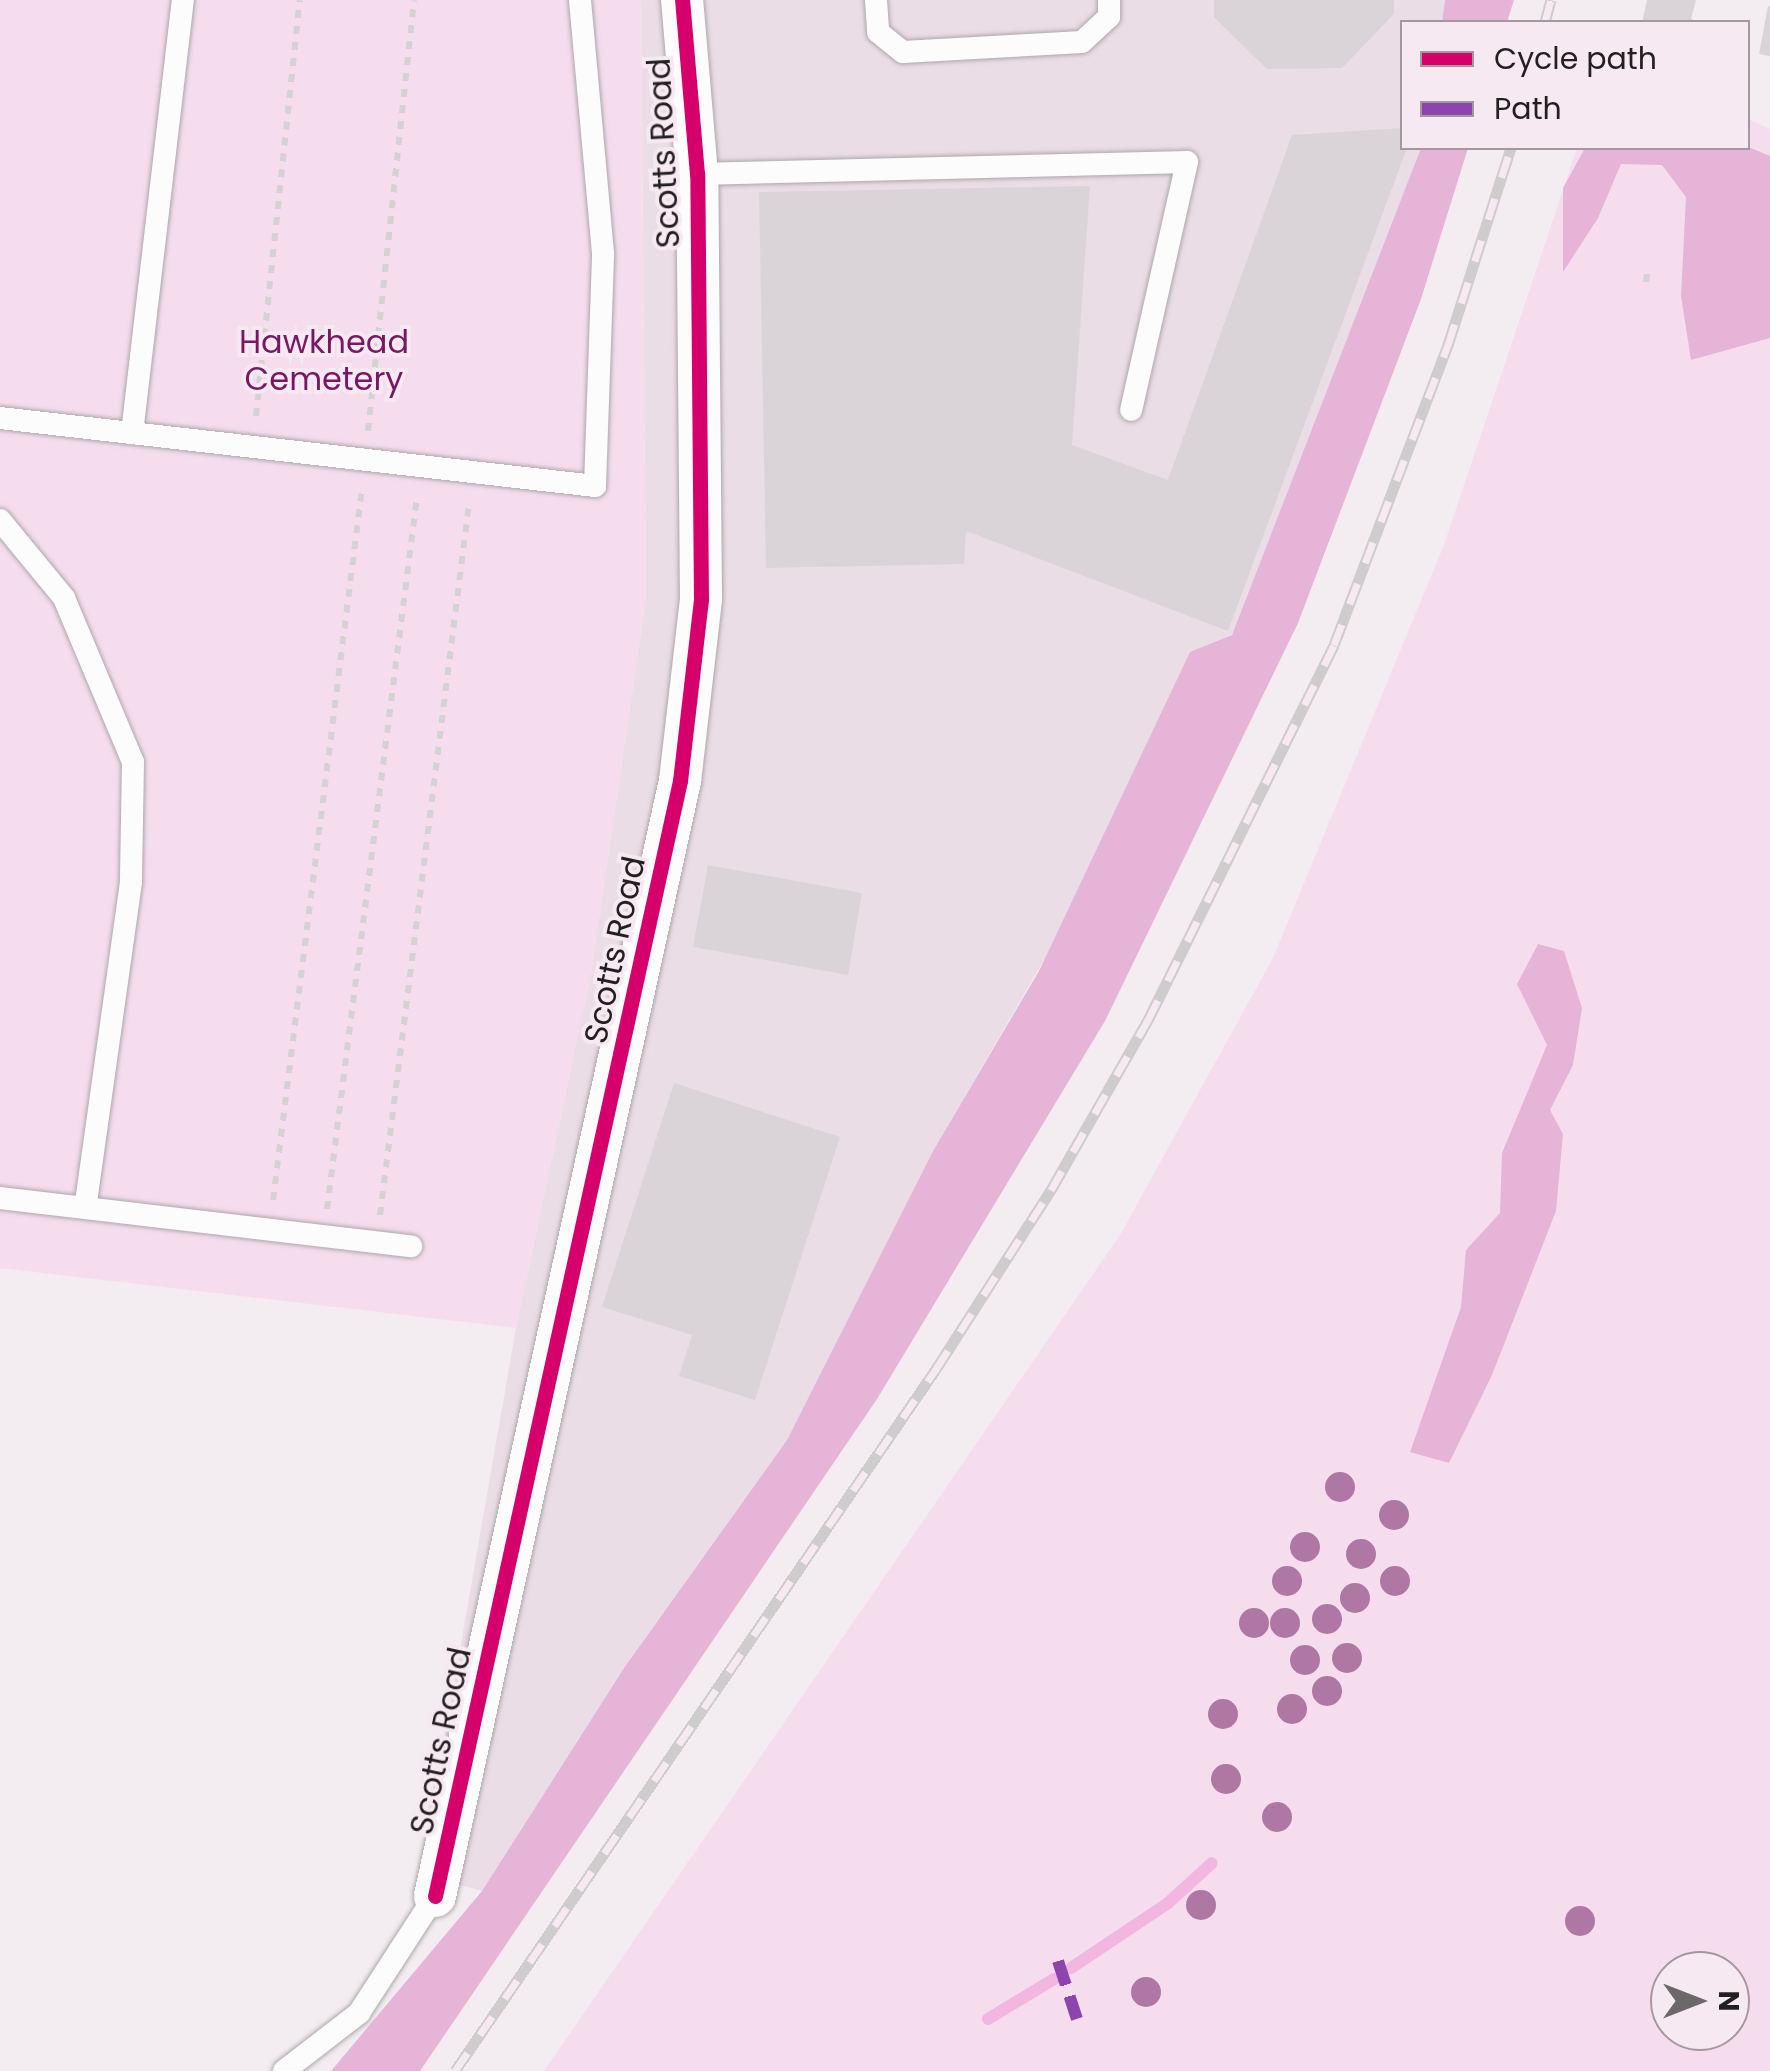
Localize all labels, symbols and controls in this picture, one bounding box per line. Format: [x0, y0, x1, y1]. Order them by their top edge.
legend [1400, 20, 1750, 150]
text: Cycle path [1494, 37, 1657, 80]
street label: Scotts Road [640, 57, 688, 249]
text: Path [1494, 87, 1562, 130]
park label: Hawkhead Cemetery [239, 324, 409, 399]
street label: Scotts Road [576, 853, 654, 1047]
street label: Scotts Road [402, 1644, 480, 1838]
north arrow [1650, 1951, 1750, 2051]
text: N [1709, 1990, 1748, 2012]

